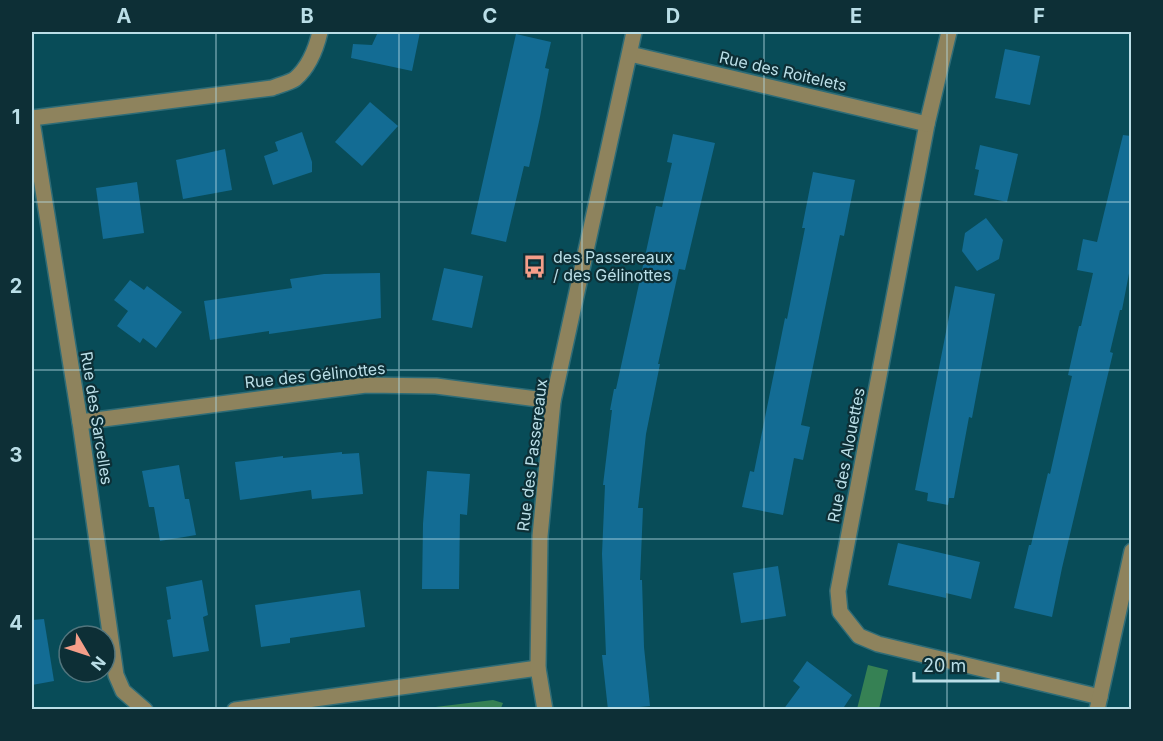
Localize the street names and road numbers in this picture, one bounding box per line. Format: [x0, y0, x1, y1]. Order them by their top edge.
street label: Rue des Roitelets [717, 47, 849, 95]
street label: Rue des Sarcelles [77, 350, 117, 486]
street label: Rue des Gélinottes [244, 358, 386, 392]
street label: Rue des Passereaux [513, 377, 551, 532]
street label: Rue des Alouettes [823, 386, 869, 524]

